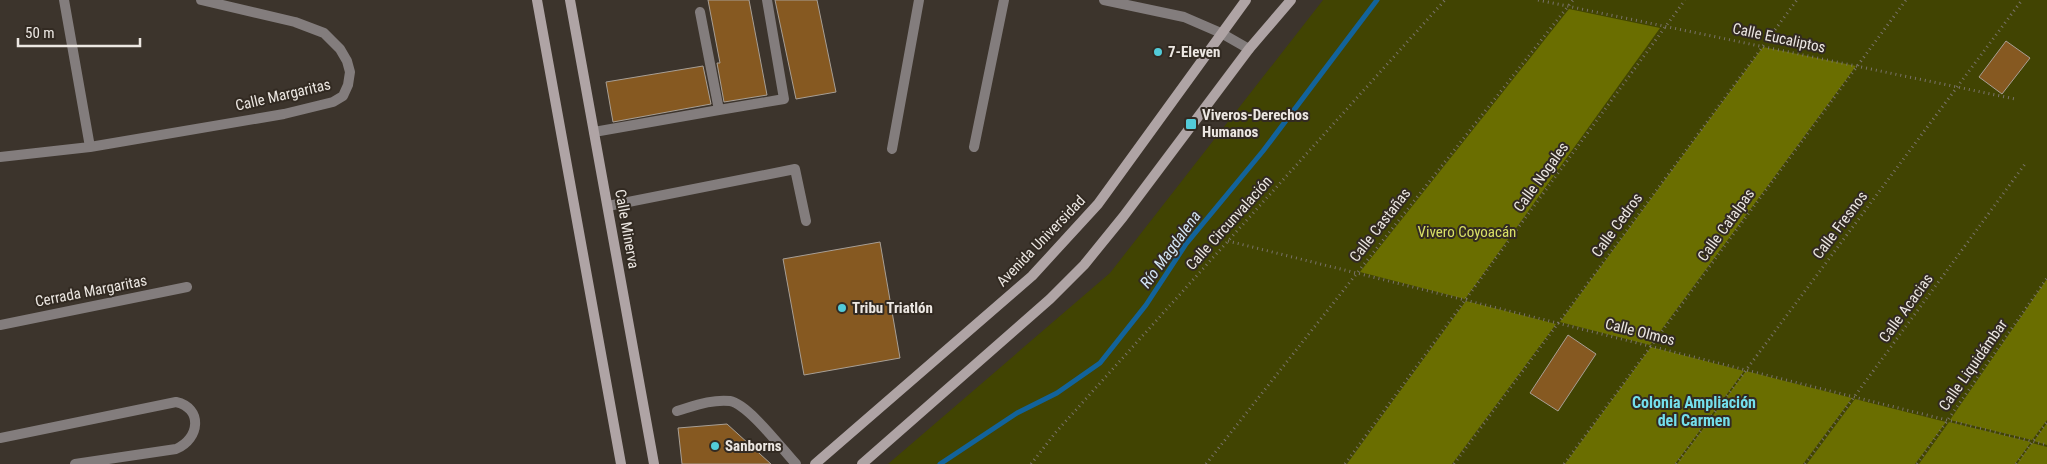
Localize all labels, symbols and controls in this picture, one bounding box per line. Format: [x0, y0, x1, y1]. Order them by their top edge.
scale bar [18, 15, 140, 47]
street label: Calle Eucaliptos [1731, 19, 1827, 57]
text: 50 m [25, 24, 55, 42]
place label: 7-Eleven [1168, 43, 1220, 61]
marker: 7-Eleven [1152, 46, 1164, 58]
street label: Calle Margaritas [234, 75, 332, 115]
place label: Viveros-Derechos Humanos [1202, 106, 1309, 141]
marker: Viveros-Derechos Humanos [1184, 117, 1198, 131]
street label: Calle Nogales [1510, 139, 1572, 215]
street label: Calle Circunvalación [1182, 172, 1276, 274]
street label: Calle Castañas [1346, 184, 1414, 265]
street label: Calle Catalpas [1694, 185, 1758, 265]
street label: Calle Minerva [611, 188, 643, 270]
street label: Calle Fresnos [1809, 188, 1871, 262]
street label: Calle Cedros [1588, 189, 1646, 261]
street label: Avenida Universidad [993, 192, 1089, 290]
water label: Río Magdalena [1136, 207, 1205, 292]
park label: Vivero Coyoacán [1418, 223, 1516, 241]
street label: Calle Acacias [1875, 270, 1937, 346]
street label: Cerrada Margaritas [33, 271, 149, 311]
place label: Tribu Triatlón [852, 299, 933, 317]
marker: Tribu Triatlón [836, 302, 848, 314]
street label: Calle Olmos [1603, 315, 1677, 349]
street label: Calle Liquidámbar [1935, 316, 2011, 414]
district label: Colonia Ampliación del Carmen [1632, 393, 1756, 430]
place label: Sanborns [725, 437, 782, 455]
marker: Sanborns [709, 440, 721, 452]

